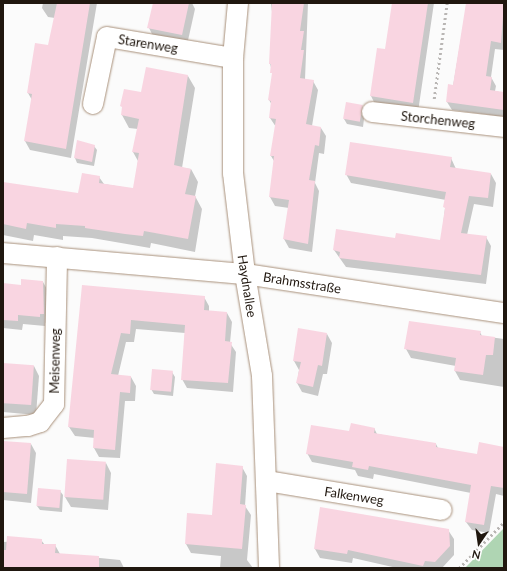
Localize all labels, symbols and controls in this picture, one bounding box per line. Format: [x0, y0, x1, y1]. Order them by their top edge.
street label: Starenweg [117, 32, 179, 56]
street label: Storchenweg [400, 108, 476, 132]
street label: Haydnallee [234, 253, 260, 319]
street label: Brahmsstraße [262, 269, 342, 297]
street label: Meisenweg [47, 328, 63, 394]
street label: Falkenweg [323, 484, 385, 508]
north arrow [459, 523, 499, 563]
text: N [471, 548, 482, 562]

